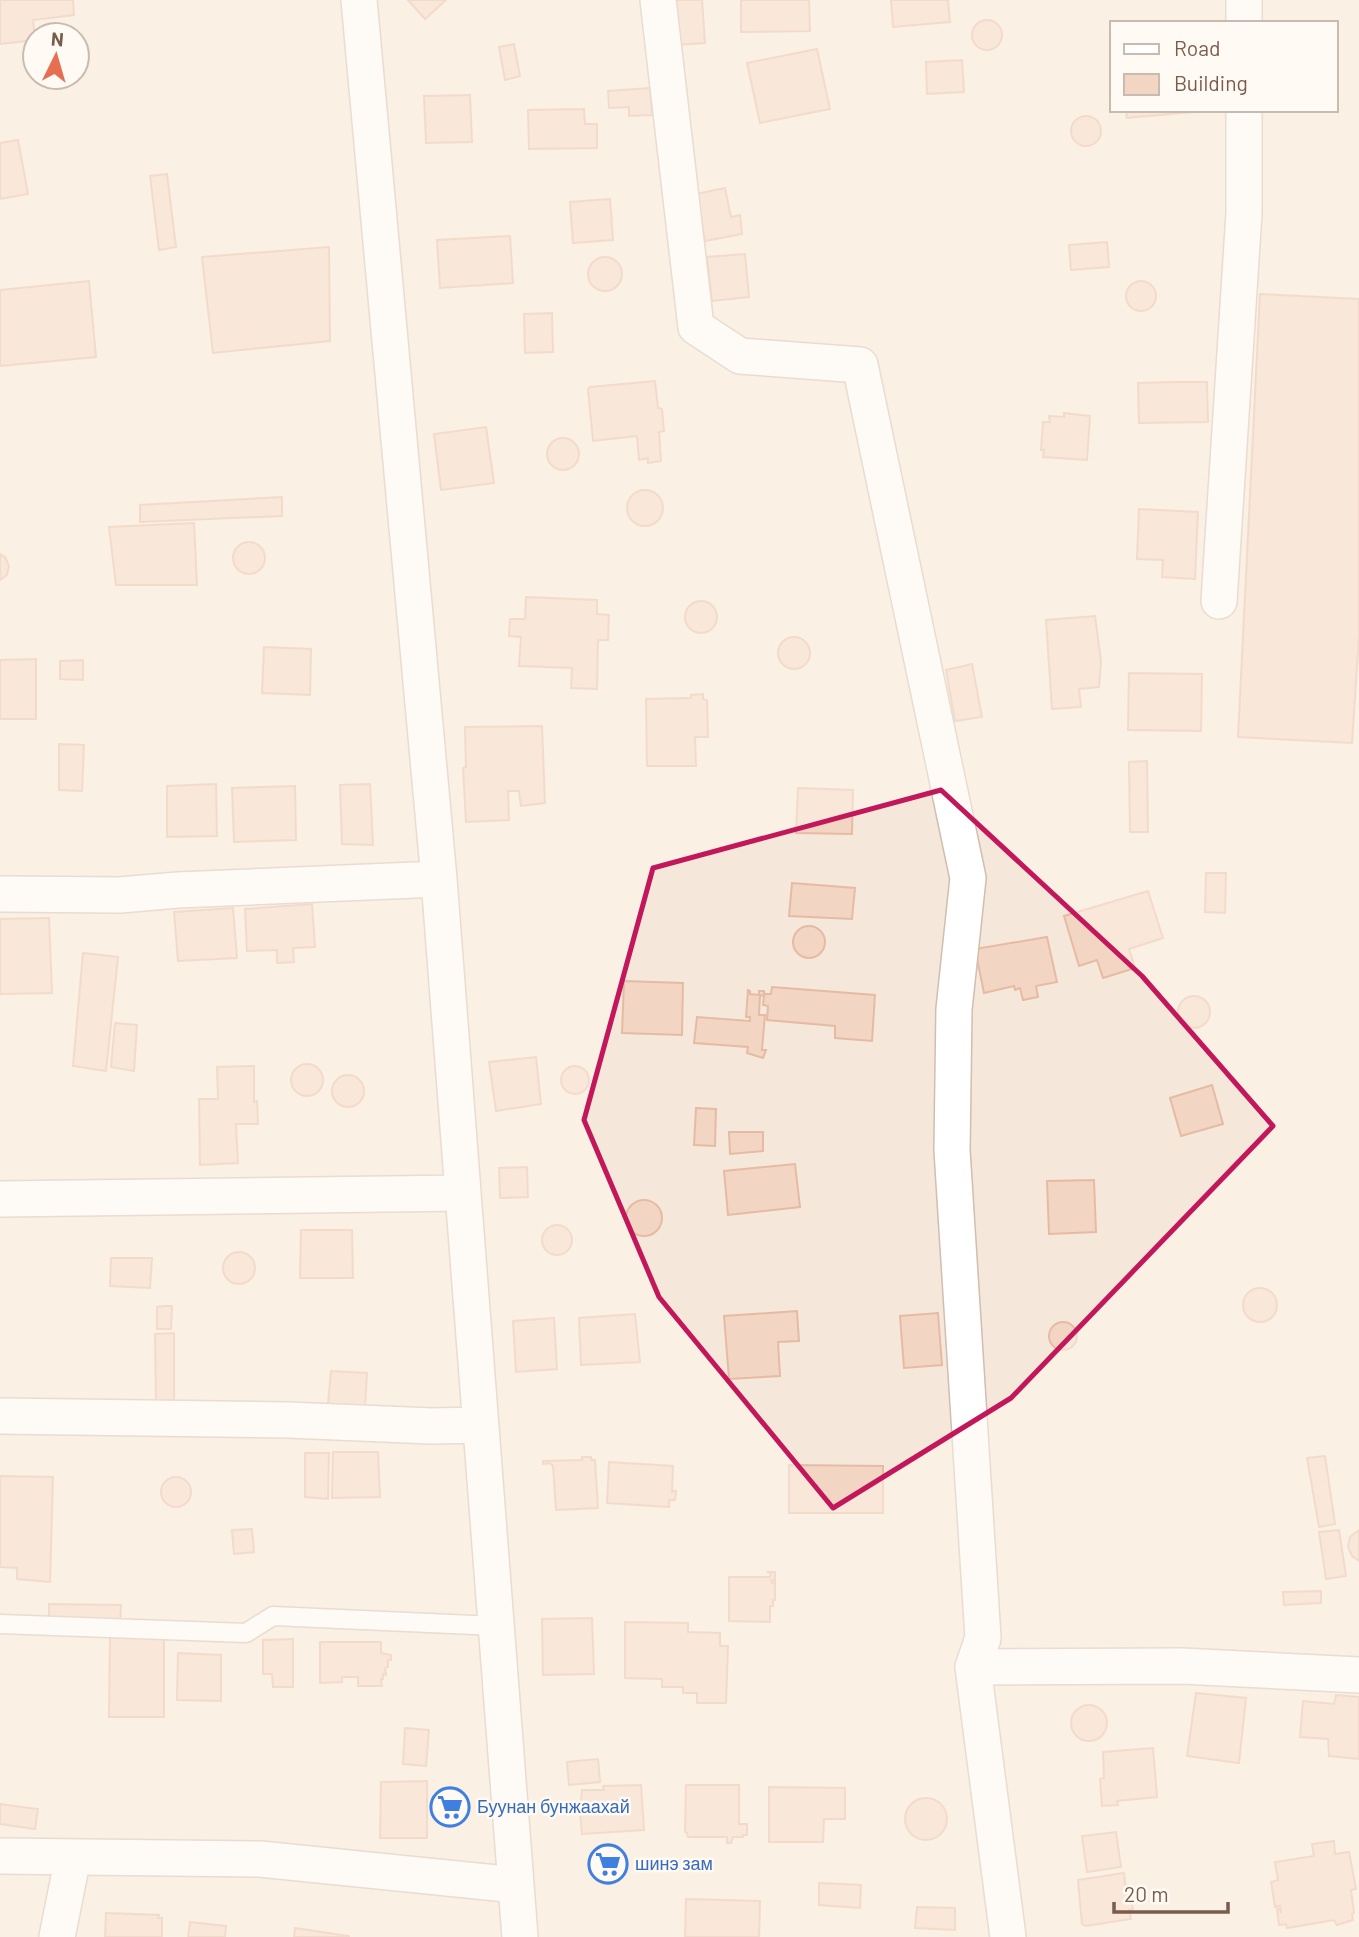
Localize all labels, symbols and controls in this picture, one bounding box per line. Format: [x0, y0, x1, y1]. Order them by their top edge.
north arrow [21, 21, 91, 91]
legend [1110, 21, 1338, 112]
text: N [50, 27, 65, 51]
text: Road [1174, 35, 1220, 60]
text: Building [1174, 70, 1248, 95]
supermarket icon: Буунан бунжаахай [429, 1786, 471, 1828]
place label: Буунан бунжаахай [477, 1795, 630, 1817]
supermarket icon: шинэ зам [587, 1843, 629, 1885]
place label: шинэ зам [635, 1852, 713, 1874]
scale bar [1114, 1870, 1228, 1914]
text: 20 m [1124, 1881, 1169, 1906]

